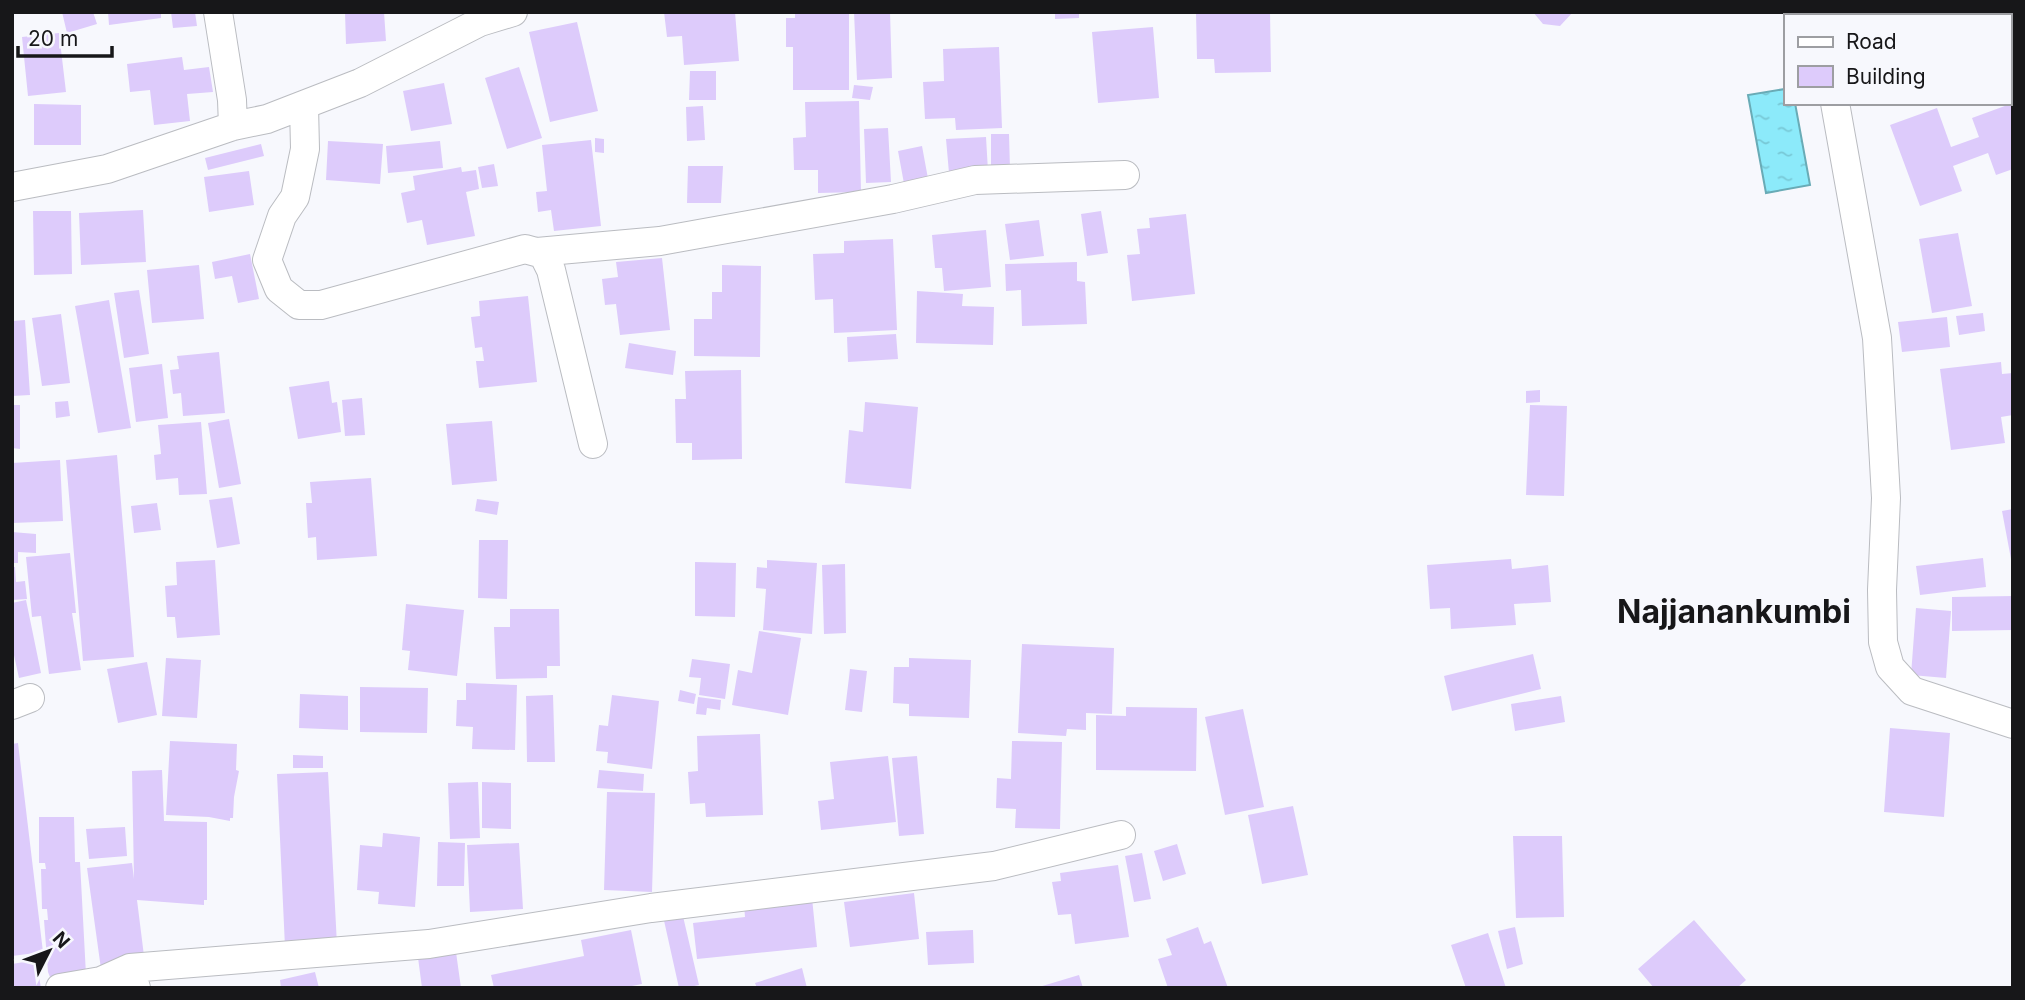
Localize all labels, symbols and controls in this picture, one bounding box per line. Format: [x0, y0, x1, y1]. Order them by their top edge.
scale bar [18, 14, 112, 58]
legend [1784, 14, 2011, 105]
text: 20 m [28, 26, 78, 51]
text: Road [1846, 29, 1897, 54]
text: Building [1846, 64, 1926, 89]
district label: Najjanankumbi [1617, 592, 1851, 631]
north arrow [14, 916, 84, 986]
text: N [48, 927, 75, 953]

